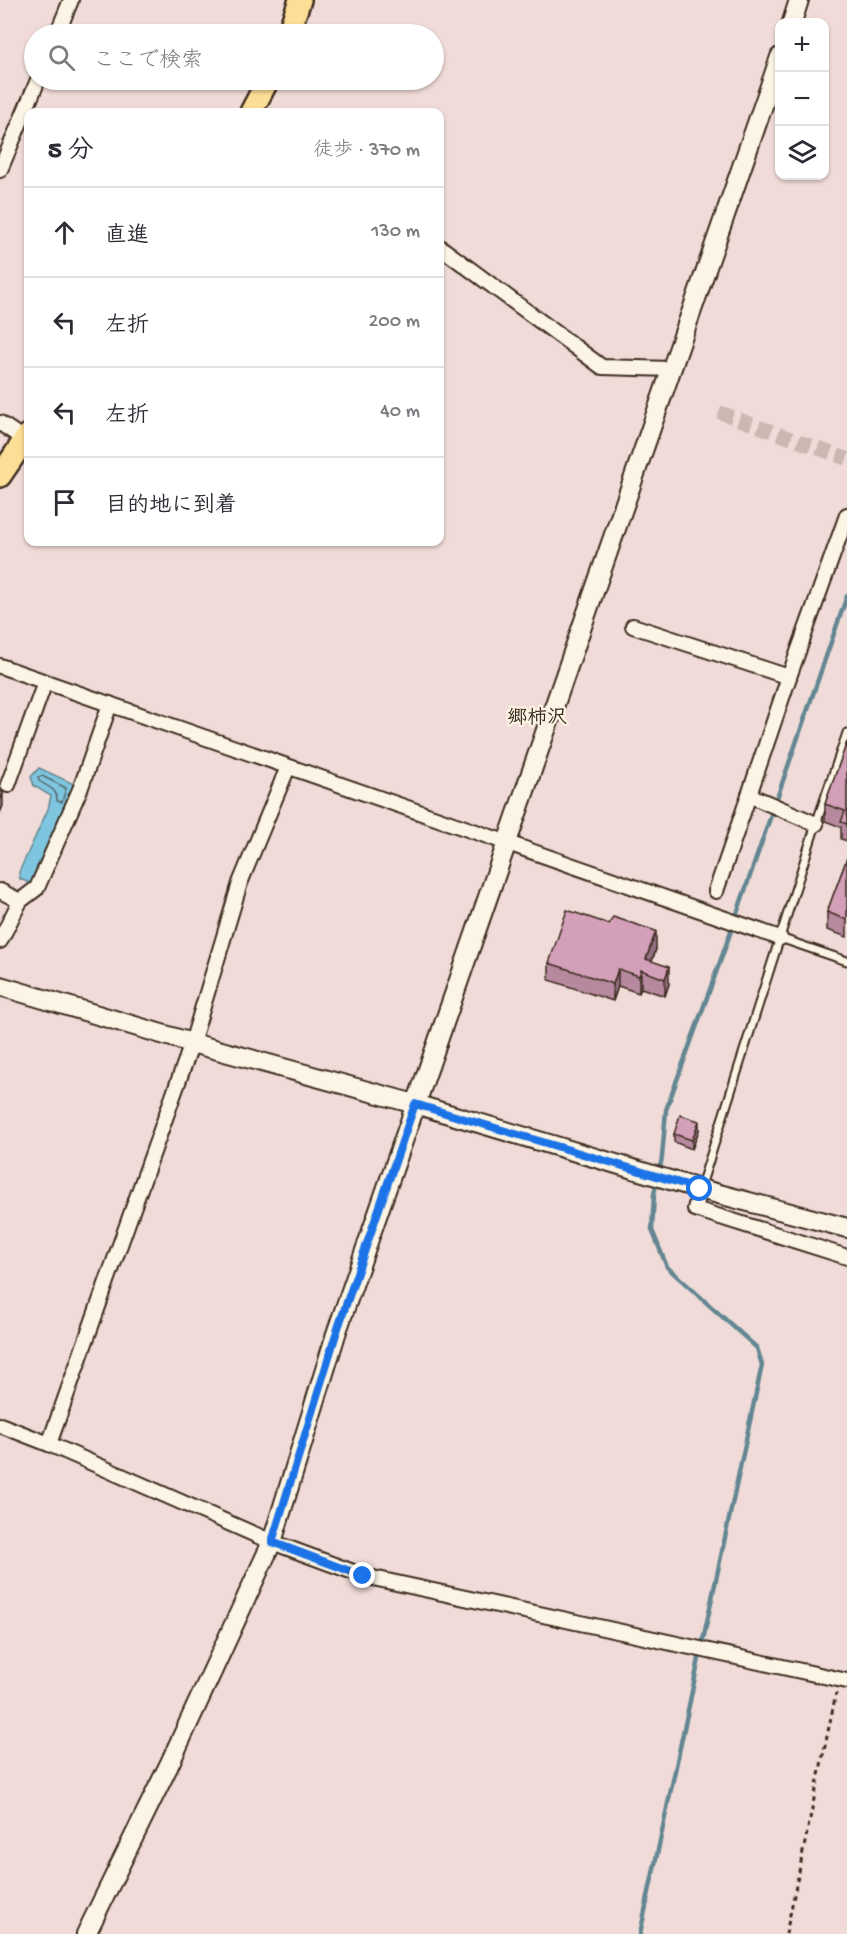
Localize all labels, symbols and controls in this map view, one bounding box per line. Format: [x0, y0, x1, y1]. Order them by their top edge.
map controls [775, 18, 829, 180]
button: + [775, 18, 829, 72]
search box [24, 24, 444, 90]
icon: search [45, 41, 78, 74]
text: ここで検索 [93, 49, 203, 75]
button: − [775, 72, 829, 126]
button: layers [775, 126, 829, 180]
text: 5 分 [48, 137, 94, 168]
text: 徒歩 · 370 m [313, 140, 420, 163]
icon: ahead [48, 216, 81, 249]
text: 130 m [371, 221, 420, 244]
text: 直進 [105, 224, 149, 250]
icon: left [48, 306, 81, 339]
text: 200 m [369, 311, 420, 334]
text: 左折 [105, 314, 149, 340]
icon: left [48, 396, 81, 429]
text: 40 m [380, 401, 420, 424]
text: 左折 [105, 404, 149, 430]
icon: arrive [48, 486, 81, 519]
text: 目的地に到着 [105, 494, 237, 520]
district label: 郷柿沢 [507, 706, 567, 731]
route start [686, 1175, 712, 1201]
route end [349, 1562, 375, 1588]

